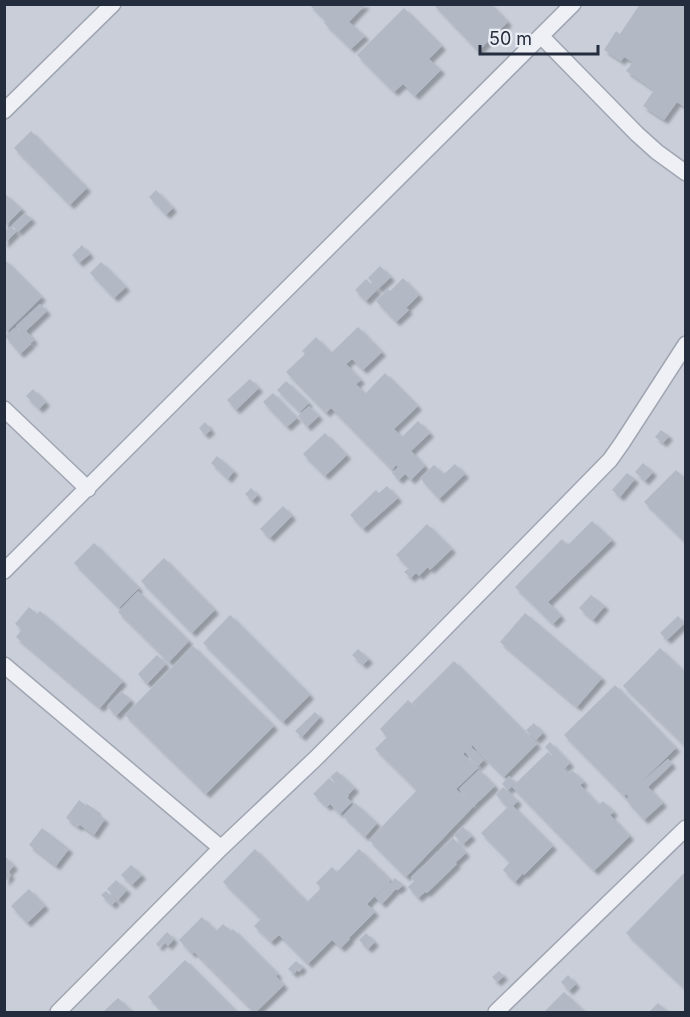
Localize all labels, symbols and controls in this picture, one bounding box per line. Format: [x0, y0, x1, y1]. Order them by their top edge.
scale bar [480, 18, 598, 56]
text: 50 m [489, 28, 532, 49]

